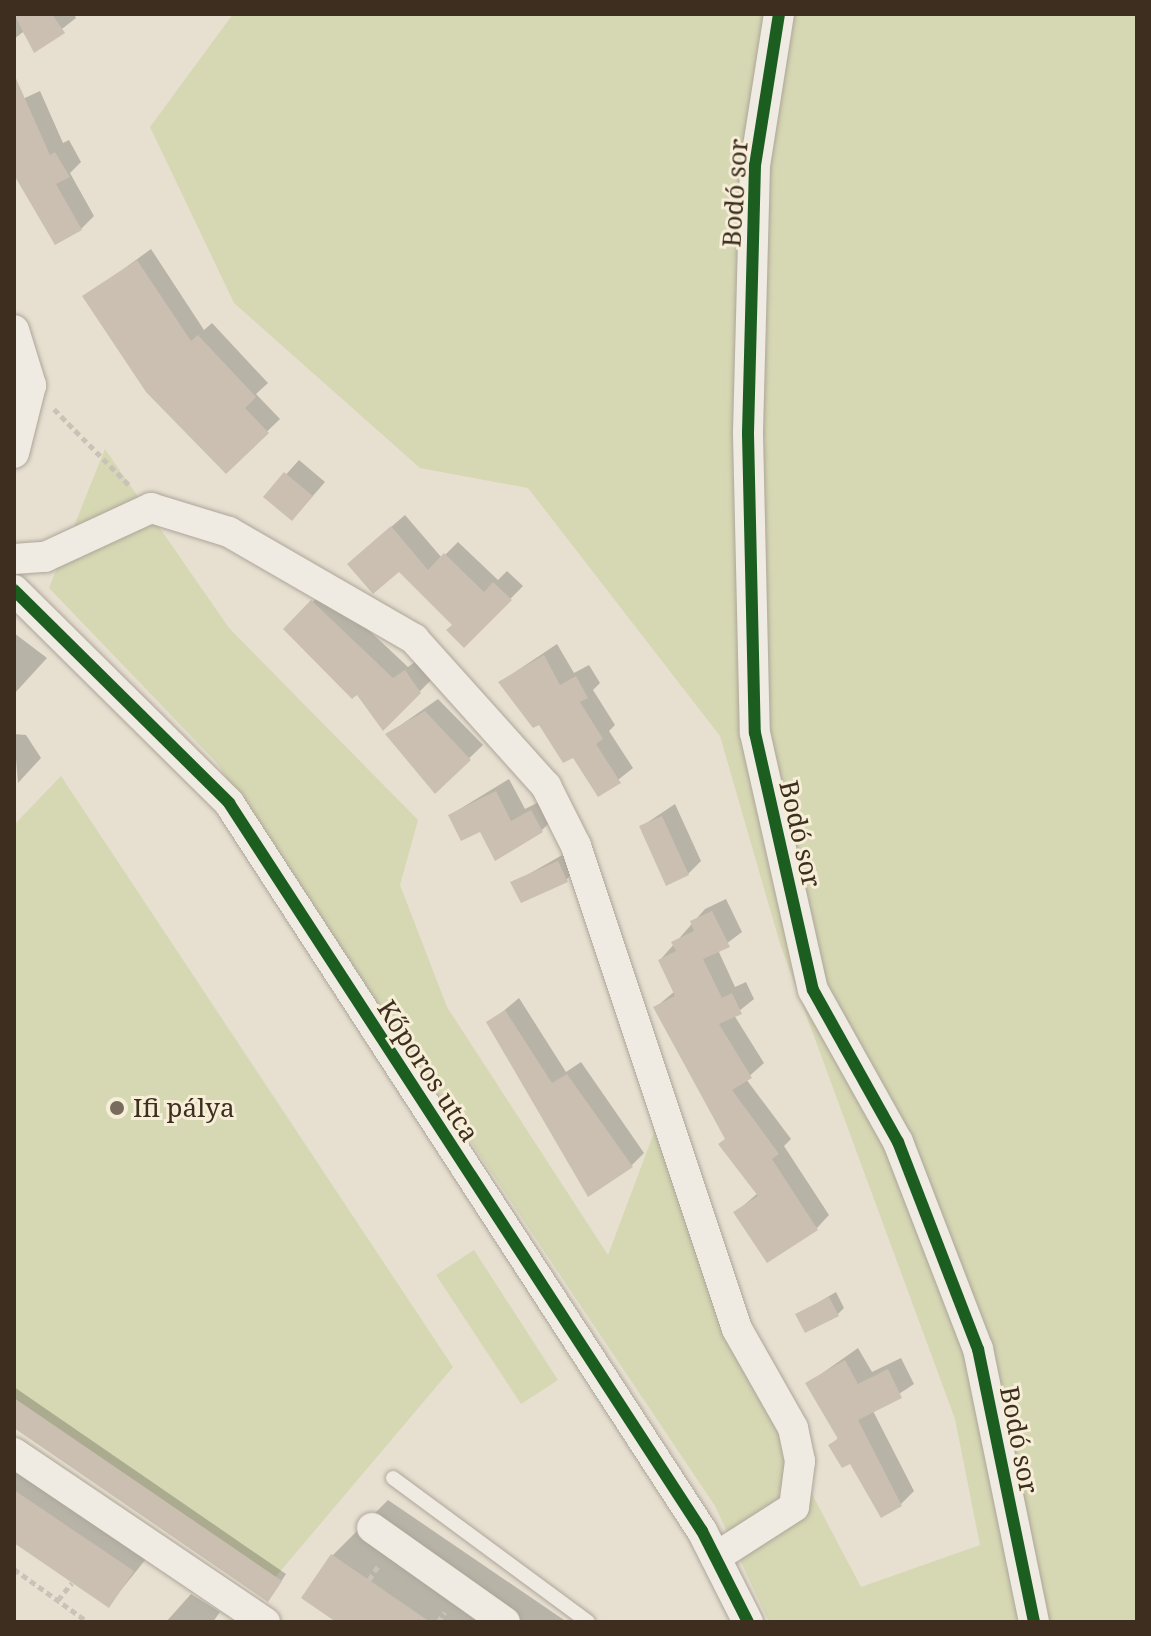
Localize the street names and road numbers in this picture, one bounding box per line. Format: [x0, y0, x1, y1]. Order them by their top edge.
street label: Bodó sor [716, 138, 754, 248]
street label: Bodó sor [773, 778, 827, 890]
street label: Kőporos utca [371, 994, 485, 1148]
street label: Bodó sor [993, 1384, 1045, 1496]

